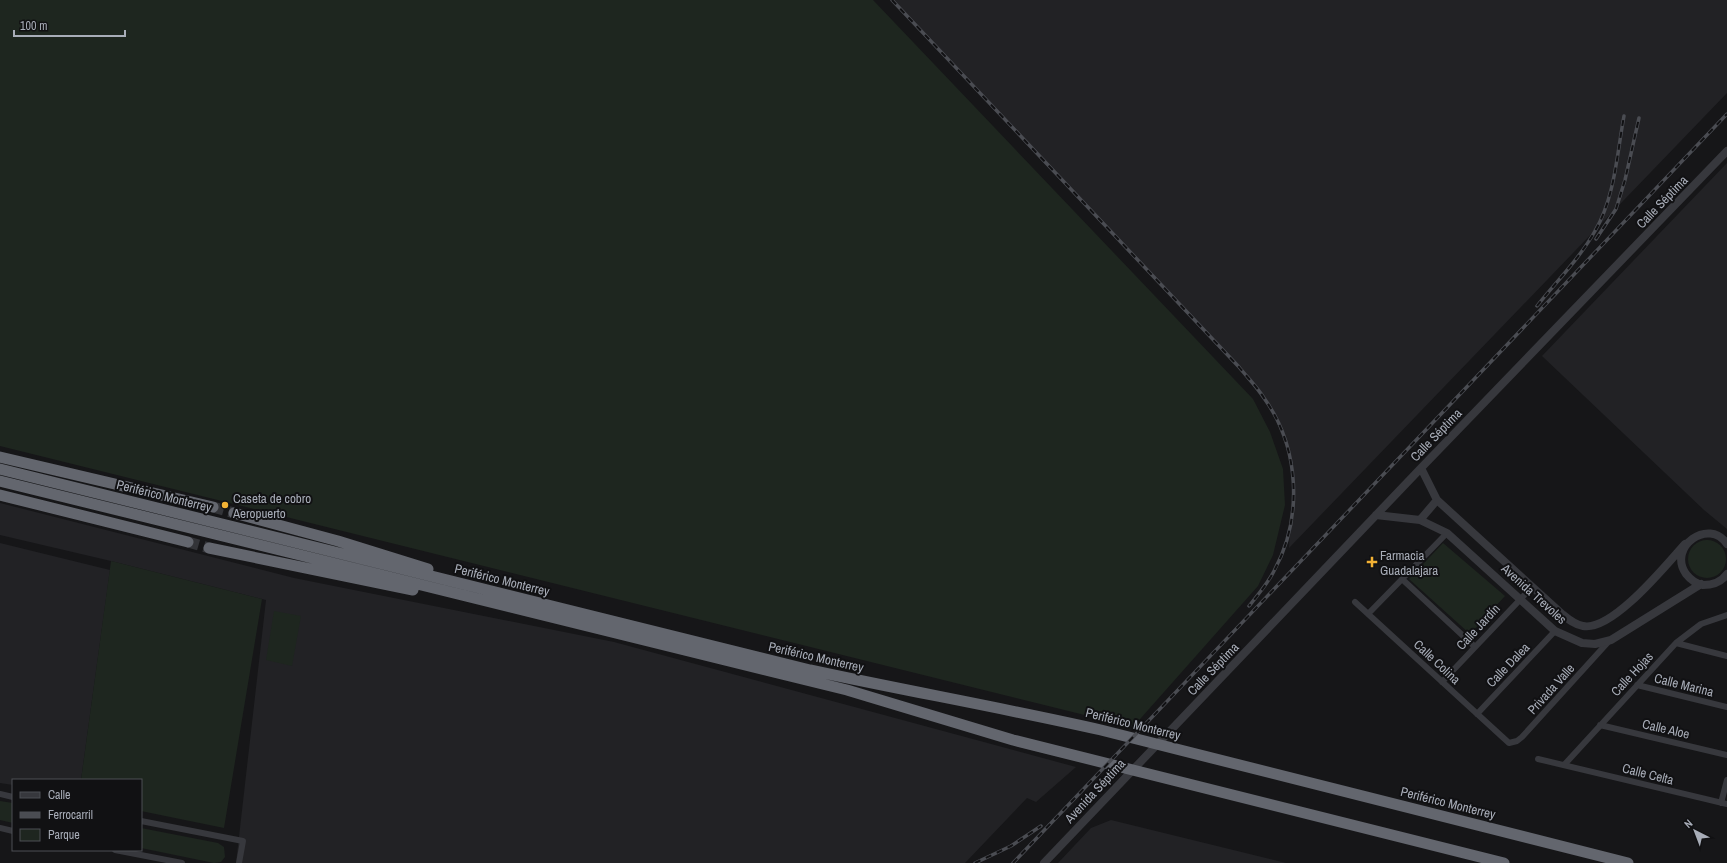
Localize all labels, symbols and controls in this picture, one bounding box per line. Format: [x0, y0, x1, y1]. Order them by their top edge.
scale bar [14, 12, 125, 38]
text: 100 m [20, 18, 47, 34]
street label: Calle Séptima [1633, 172, 1691, 232]
street label: Calle Séptima [1407, 405, 1465, 465]
street label: Periférico Monterrey [115, 476, 214, 516]
place label: Caseta de cobro Aeropuerto [232, 490, 311, 522]
marker: Caseta de cobro Aeropuerto [220, 500, 230, 510]
place label: Farmacia Guadalajara [1380, 547, 1438, 579]
marker: Farmacia Guadalajara [1367, 557, 1377, 567]
street label: Periférico Monterrey [453, 560, 552, 600]
street label: Avenida Trevoles [1497, 560, 1570, 628]
street label: Calle Jardín [1452, 600, 1504, 654]
street label: Calle Colina [1410, 636, 1464, 688]
street label: Periférico Monterrey [767, 638, 866, 676]
street label: Calle Séptima [1184, 639, 1242, 699]
street label: Calle Dalea [1483, 639, 1533, 691]
street label: Calle Hojas [1607, 648, 1657, 700]
street label: Privada Valle [1524, 660, 1578, 718]
street label: Calle Marina [1653, 669, 1715, 701]
street label: Periférico Monterrey [1084, 704, 1183, 744]
street label: Calle Aloe [1641, 715, 1691, 743]
street label: Avenida Séptima [1060, 755, 1129, 827]
street label: Calle Celta [1621, 759, 1675, 789]
legend [12, 779, 142, 851]
street label: Periférico Monterrey [1399, 783, 1498, 823]
text: Calle [48, 787, 70, 803]
text: Ferrocarril [48, 807, 93, 823]
north arrow [1675, 811, 1715, 851]
text: N [1681, 816, 1695, 831]
text: Parque [48, 827, 80, 843]

